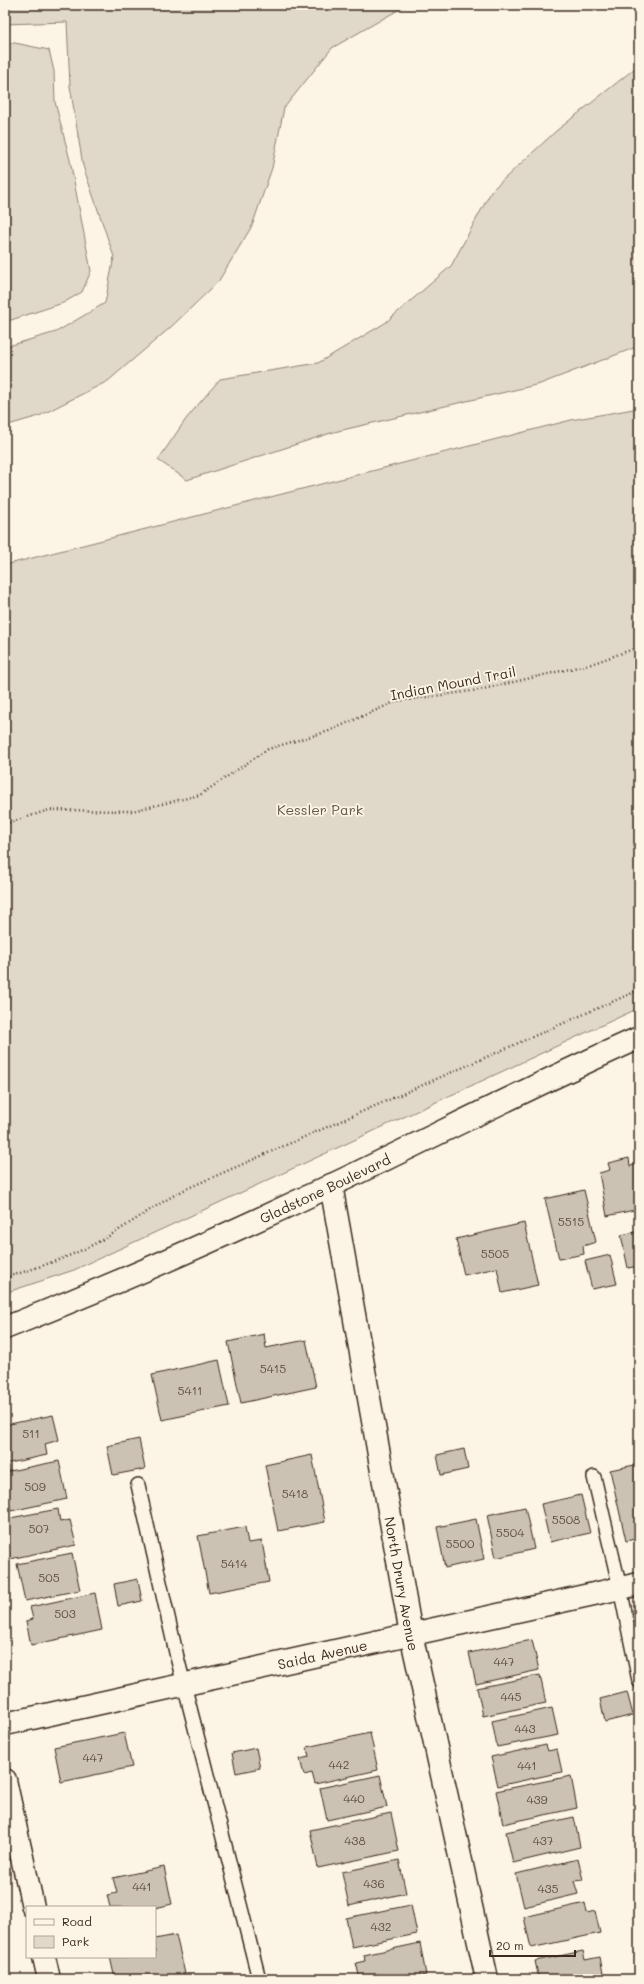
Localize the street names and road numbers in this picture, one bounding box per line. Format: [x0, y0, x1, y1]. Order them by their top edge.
street label: Indian Mound Trail [389, 662, 517, 704]
street label: Gladstone Boulevard [256, 1149, 393, 1227]
street label: North Drury Avenue [381, 1515, 424, 1653]
street label: Saida Avenue [276, 1635, 369, 1673]

